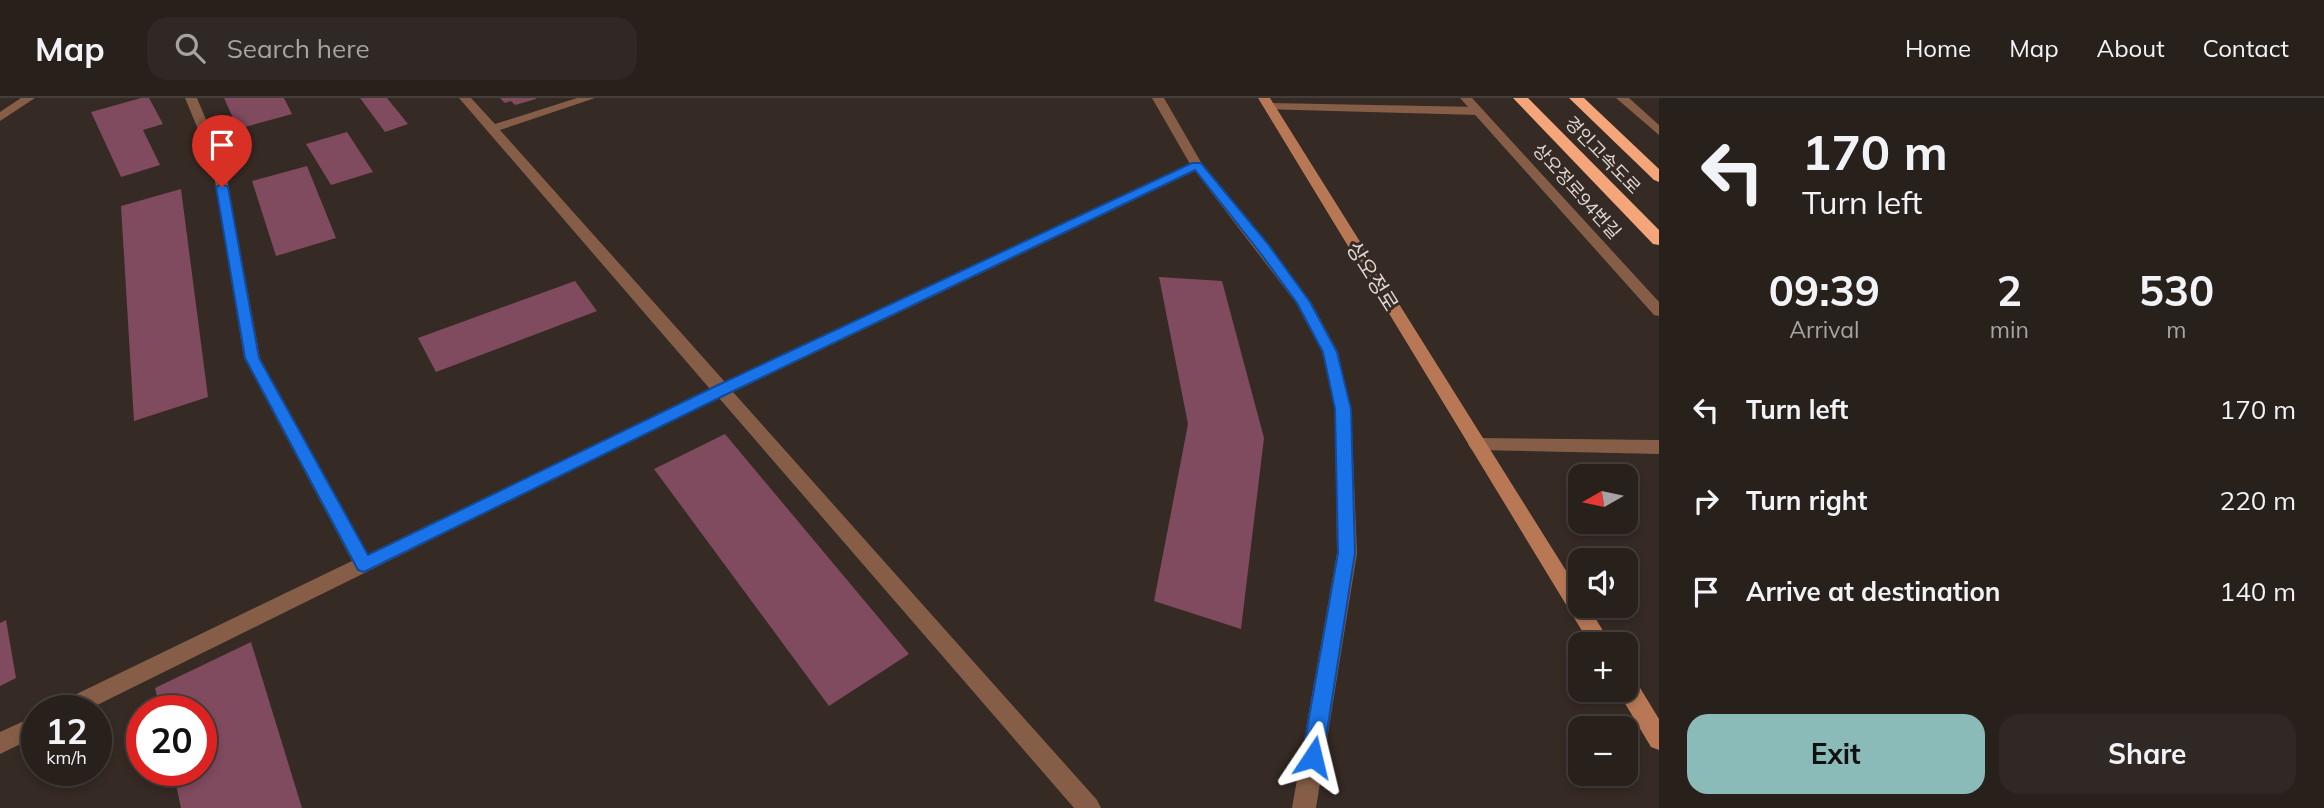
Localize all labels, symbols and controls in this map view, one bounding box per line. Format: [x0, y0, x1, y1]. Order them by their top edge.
search box [147, 17, 637, 80]
text: Map [35, 28, 105, 69]
icon: search [171, 29, 209, 67]
text: Search here [227, 32, 370, 65]
text: Home [1905, 33, 1971, 63]
text: Map [2009, 33, 2059, 63]
text: About [2097, 33, 2165, 63]
text: Contact [2203, 33, 2289, 63]
street label: 경인고속도로 [1560, 111, 1646, 199]
pin [192, 115, 252, 187]
text: 170 m [1802, 121, 1948, 182]
icon: arrive [203, 126, 241, 164]
icon: left [1687, 126, 1778, 217]
street label: 상오정로94번길 [1528, 138, 1626, 244]
text: Turn left [1802, 182, 1922, 222]
street label: 상오정로 [1341, 236, 1405, 316]
text: 09:39 [1769, 264, 1880, 317]
text: 2 [1997, 264, 2022, 317]
text: 530 [2139, 264, 2214, 317]
text: Arrival [1789, 315, 1860, 344]
text: min [1990, 315, 2029, 344]
text: m [2166, 315, 2187, 344]
icon: left [1687, 391, 1725, 429]
text: Turn left [1746, 393, 1848, 426]
text: 170 m [2220, 393, 2296, 426]
north arrow [1568, 464, 1638, 534]
map controls [1568, 464, 1638, 786]
icon: right [1687, 482, 1725, 520]
text: Turn right [1746, 484, 1867, 517]
text: 220 m [2220, 484, 2296, 517]
button: sound [1568, 548, 1638, 618]
icon: arrive [1687, 573, 1725, 611]
text: Arrive at destination [1746, 575, 2001, 608]
text: 140 m [2220, 575, 2296, 608]
button: + [1568, 632, 1638, 702]
speed limit sign: 20 [126, 695, 217, 786]
text: 12 [45, 709, 88, 753]
button: Exit [1687, 714, 1985, 794]
button: Share [1999, 714, 2296, 794]
button: − [1568, 716, 1638, 786]
position arrow [1276, 720, 1350, 794]
text: km/h [46, 746, 87, 769]

